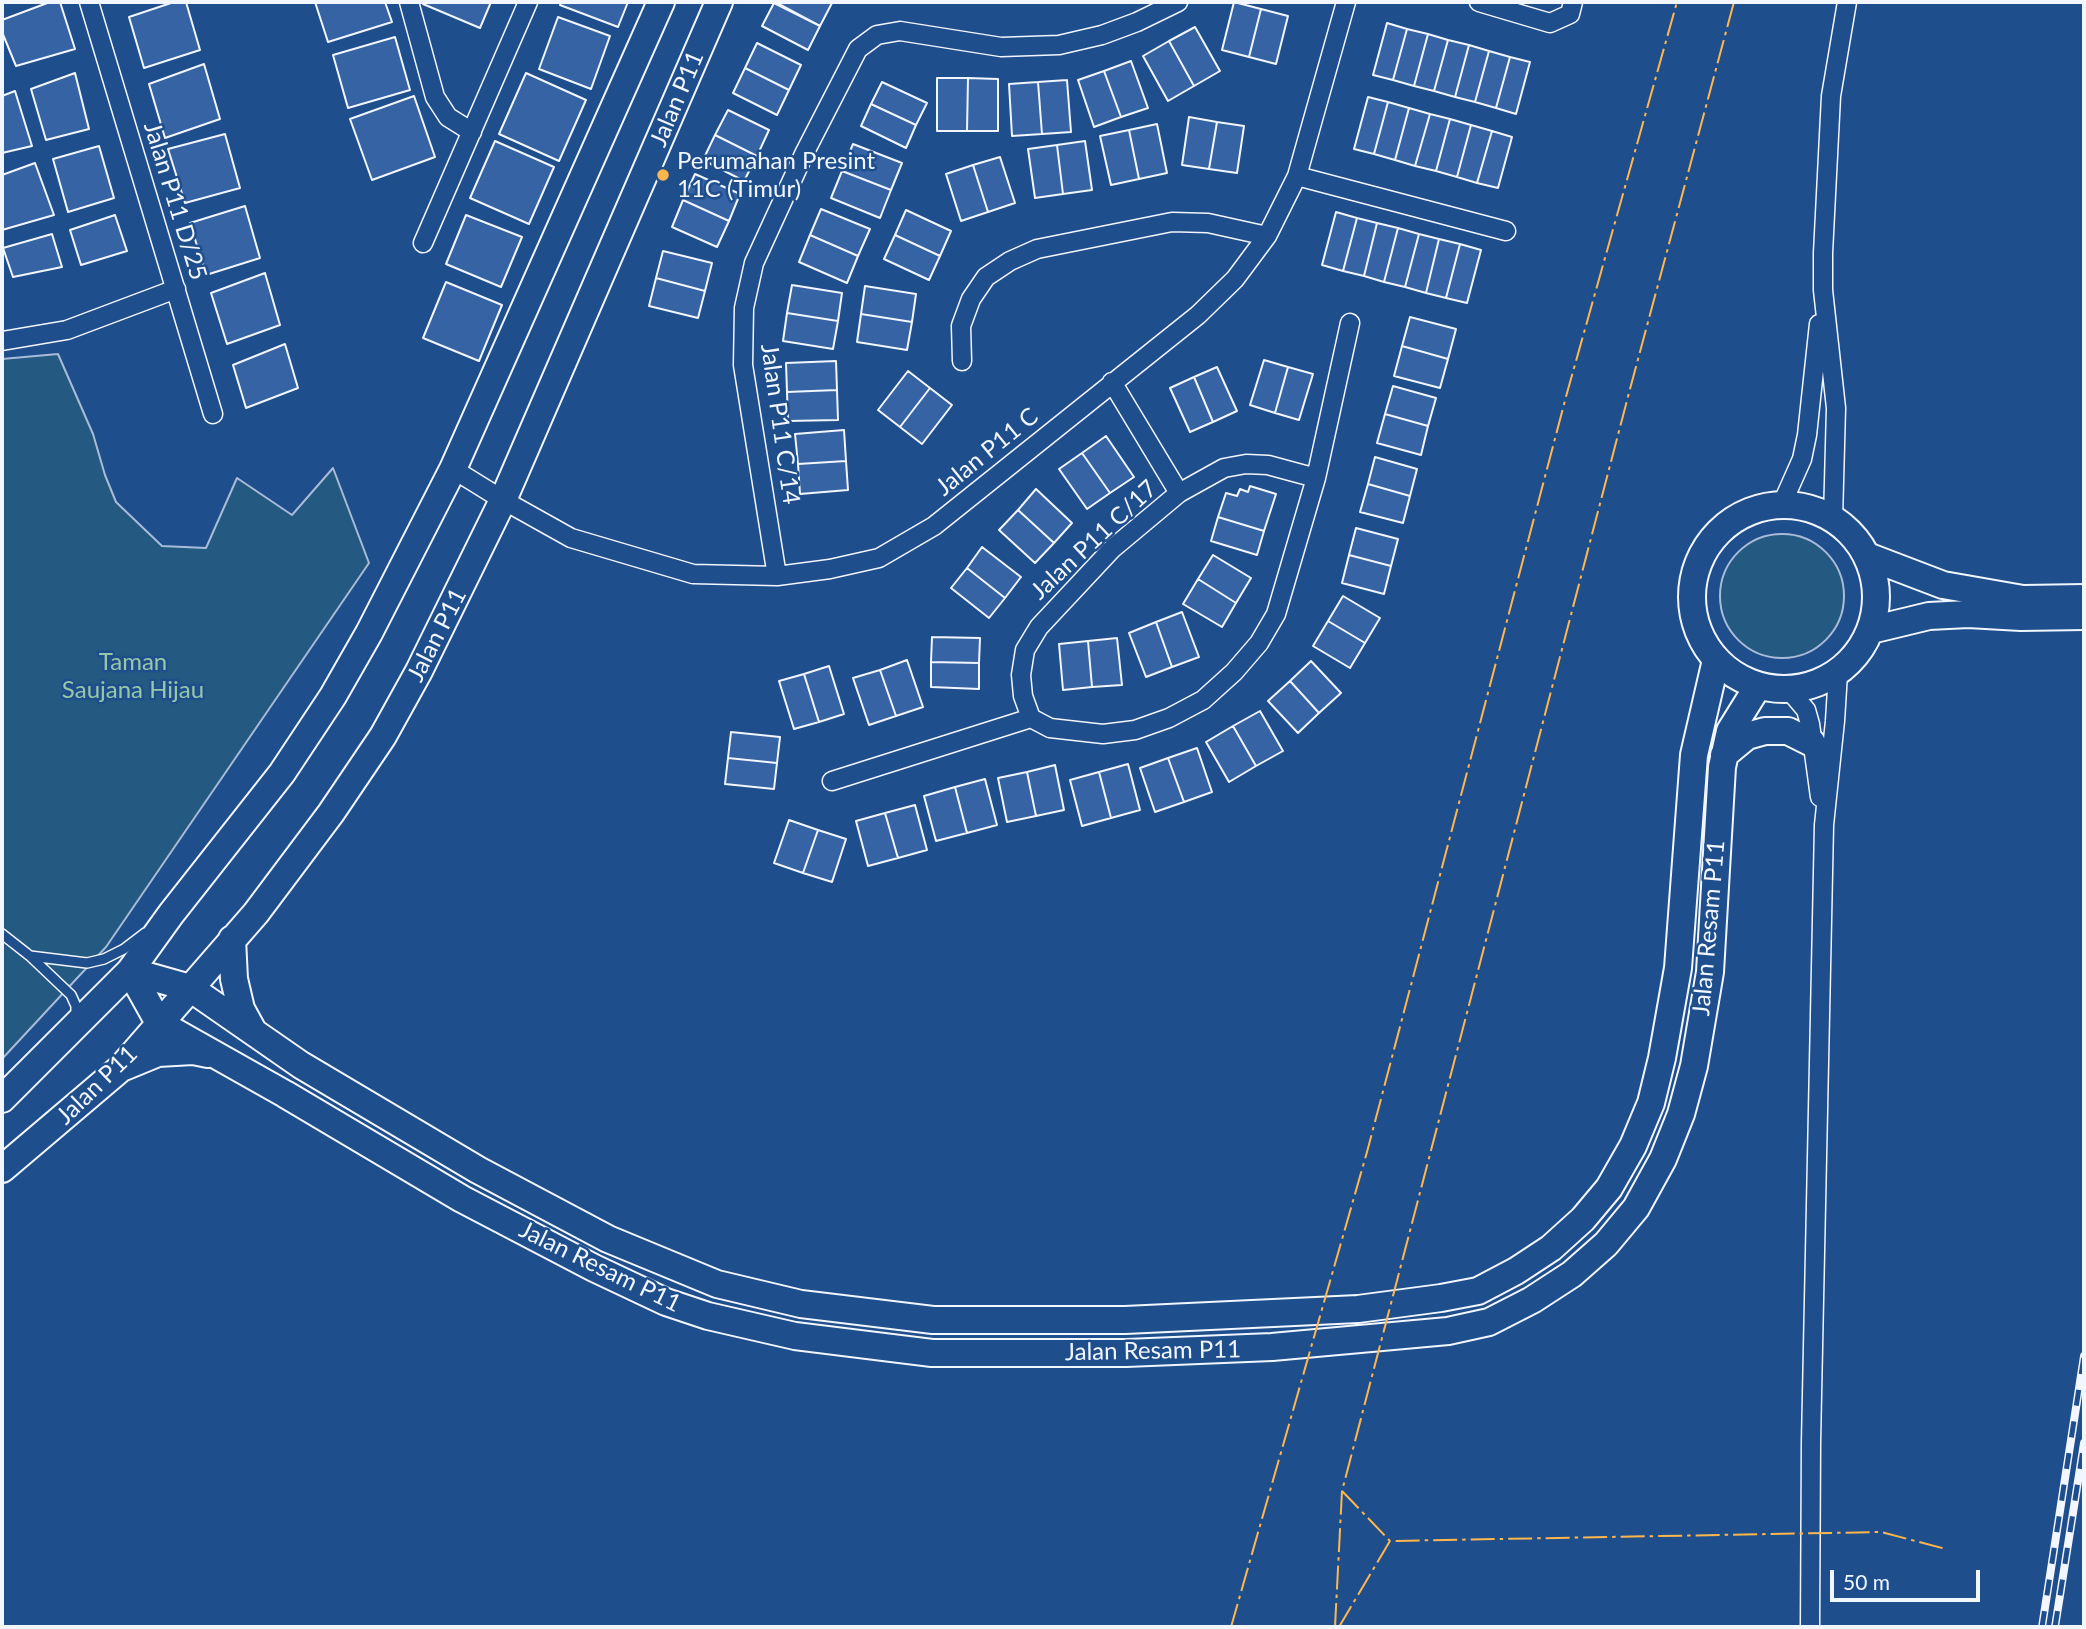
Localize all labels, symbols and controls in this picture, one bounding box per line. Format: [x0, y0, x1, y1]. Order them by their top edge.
street label: Jalan P11 [644, 47, 710, 151]
street label: Jalan P11 D/25 [137, 118, 213, 284]
place label: Perumahan Presint 11C (Timur) [677, 147, 875, 203]
marker: Perumahan Presint 11C (Timur) [655, 167, 671, 183]
street label: Jalan P11 C/14 [754, 342, 806, 506]
street label: Jalan P11 C [930, 402, 1044, 502]
street label: Jalan P11 C/17 [1025, 474, 1163, 606]
street label: Jalan P11 [401, 583, 473, 687]
park label: Taman Saujana Hijau [62, 648, 204, 704]
street label: Jalan Resam P11 [1687, 839, 1731, 1017]
street label: Jalan P11 [51, 1040, 143, 1130]
street label: Jalan Resam P11 [515, 1215, 685, 1319]
street label: Jalan Resam P11 [1065, 1335, 1241, 1367]
scale bar [1834, 1556, 1984, 1600]
text: 50 m [1843, 1569, 1890, 1594]

